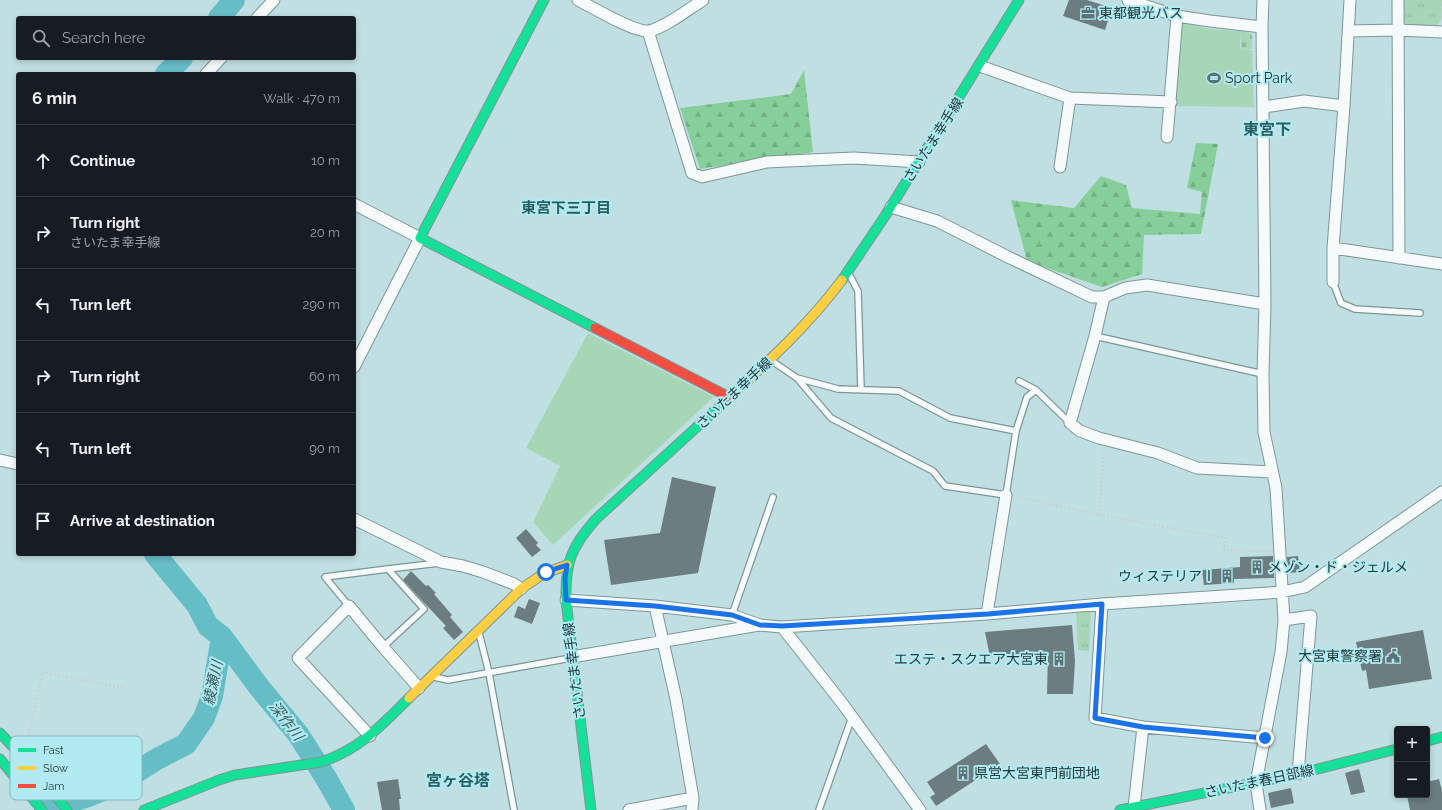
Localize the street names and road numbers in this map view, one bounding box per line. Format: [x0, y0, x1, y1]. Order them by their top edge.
street label: さいたま幸手線 [900, 95, 966, 185]
street label: さいたま幸手線 [693, 354, 775, 432]
street label: さいたま幸手線 [560, 622, 588, 720]
street label: さいたま春日部線 [1203, 762, 1315, 800]

